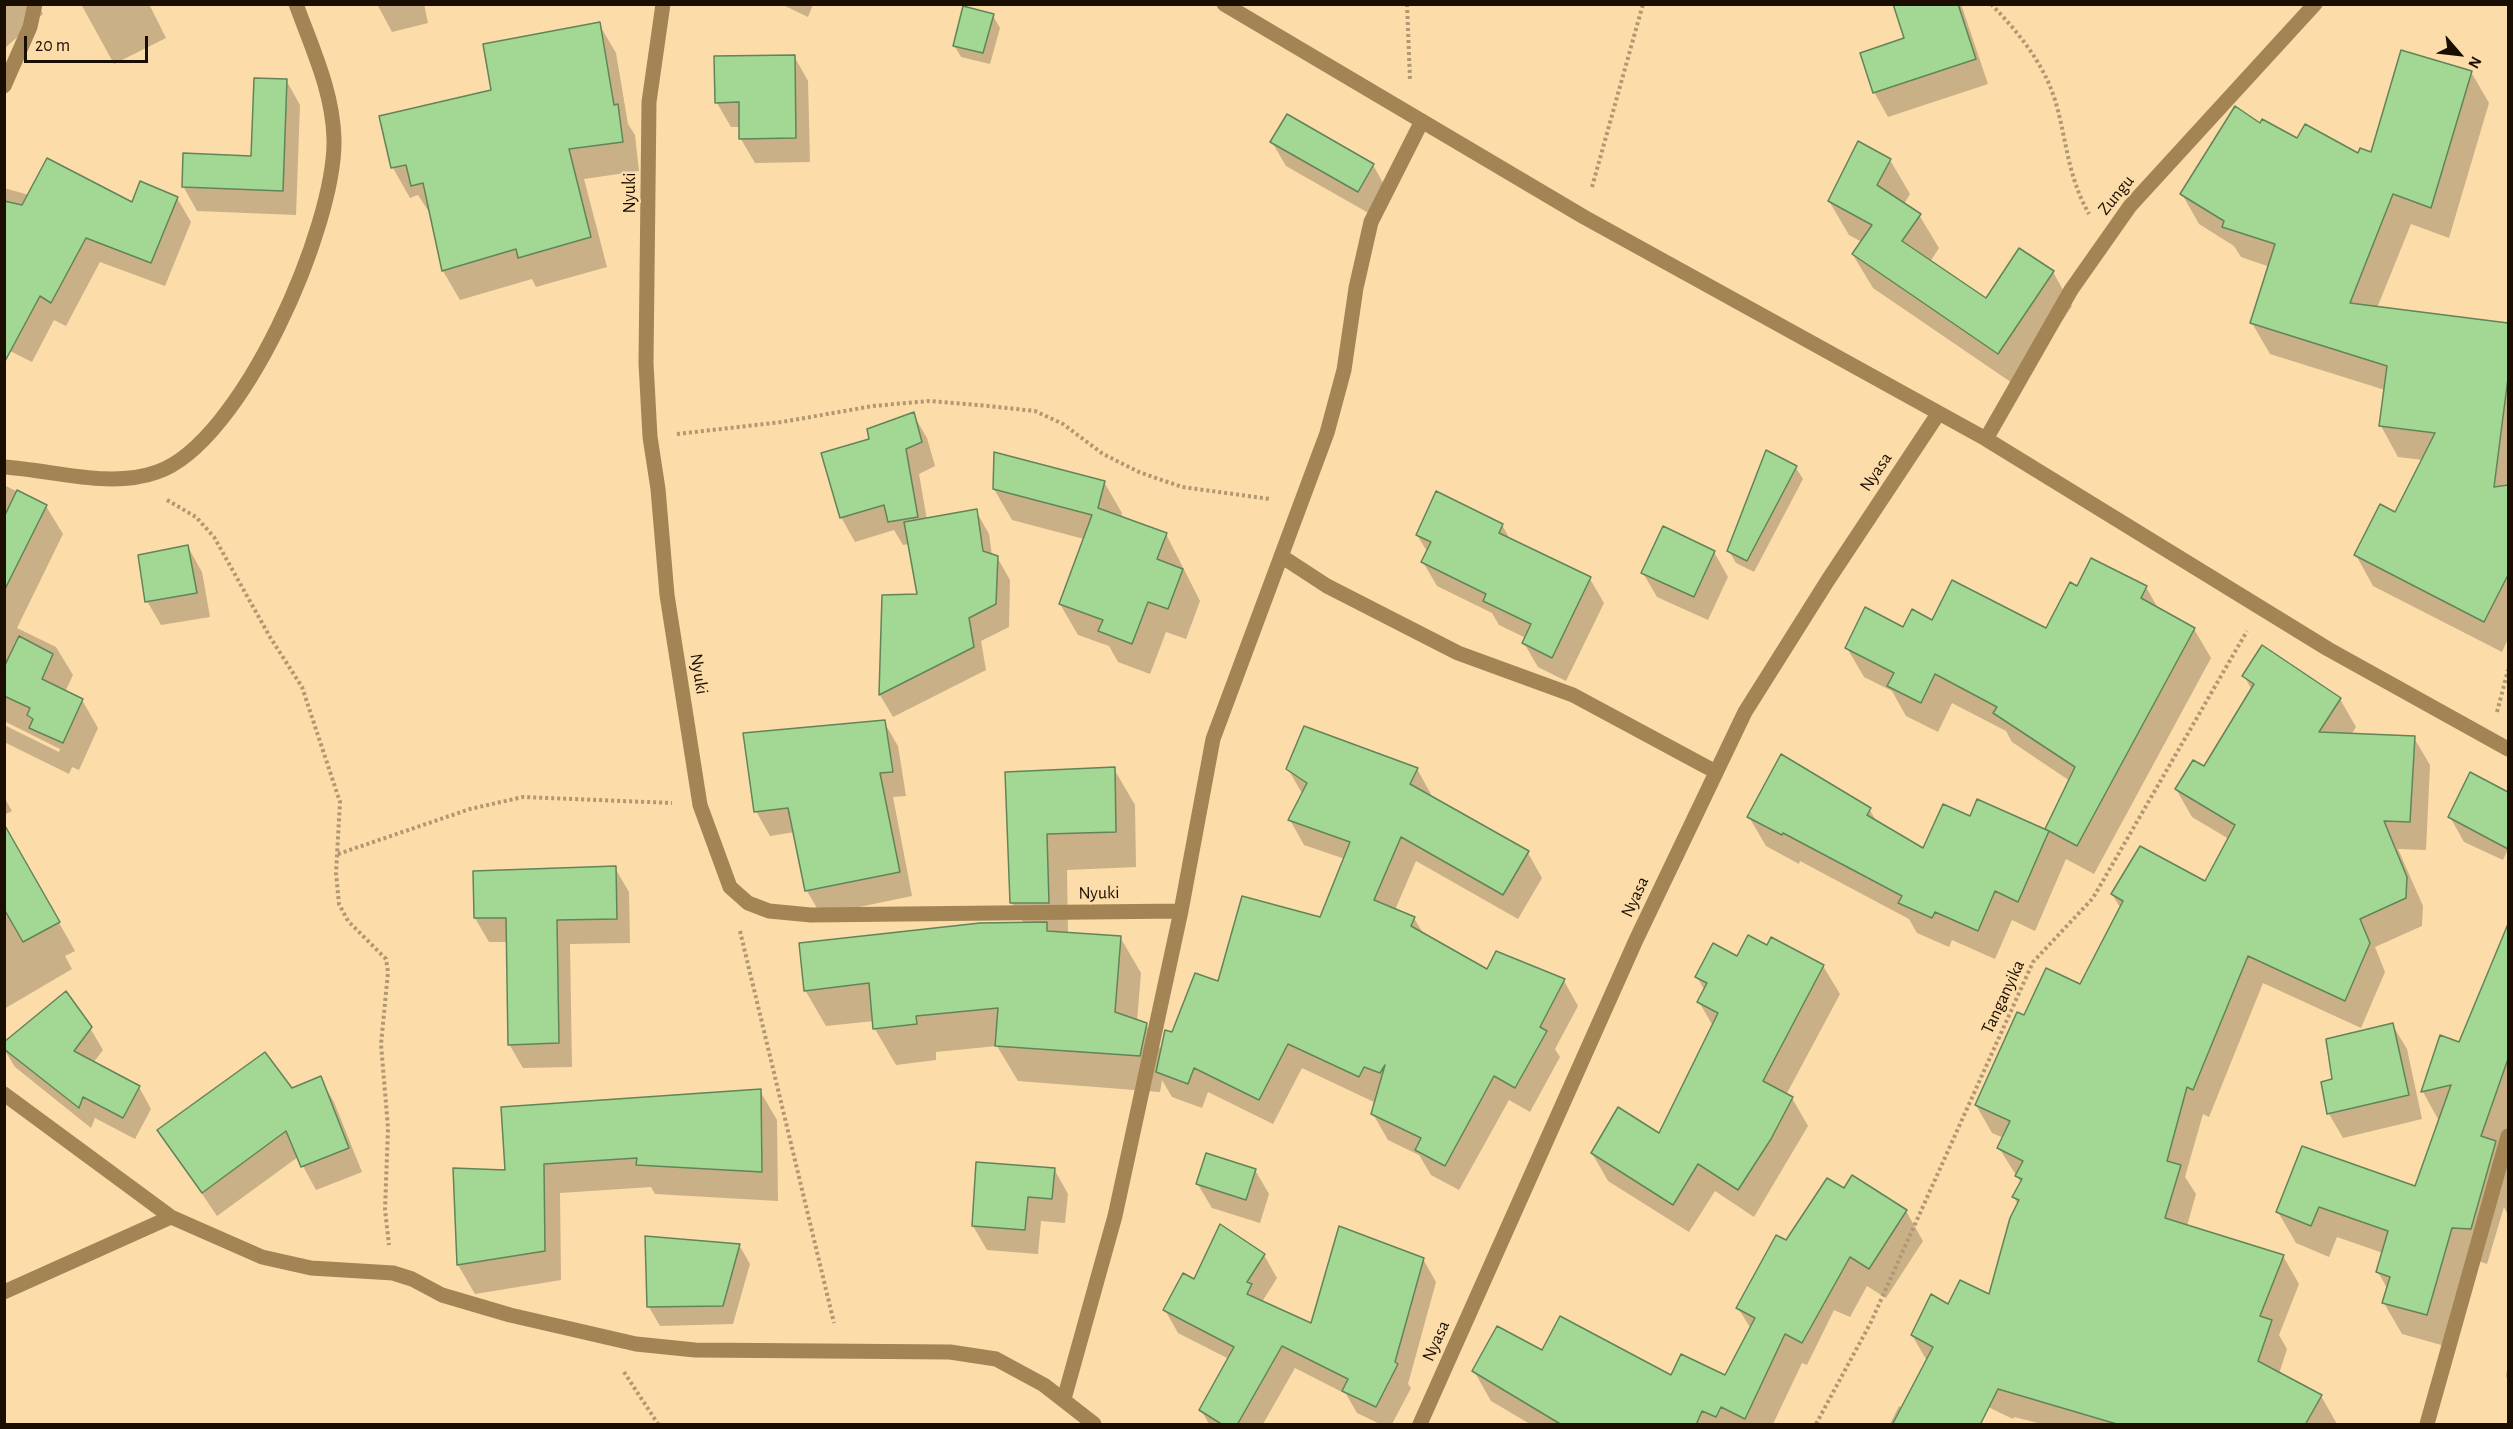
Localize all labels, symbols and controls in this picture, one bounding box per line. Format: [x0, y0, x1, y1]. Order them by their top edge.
scale bar [27, 24, 152, 62]
north arrow [2429, 24, 2489, 84]
text: 20 m [35, 37, 70, 55]
text: N [2465, 54, 2485, 71]
street label: Zungu [2093, 171, 2139, 219]
street label: Nyuki [619, 172, 641, 214]
street label: Nyasa [1855, 448, 1897, 496]
street label: Nyuki [685, 652, 713, 696]
street label: Nyasa [1616, 873, 1654, 921]
street label: Nyuki [1078, 882, 1120, 904]
street label: Tanganyika [1977, 957, 2029, 1037]
street label: Nyasa [1418, 1317, 1454, 1365]

